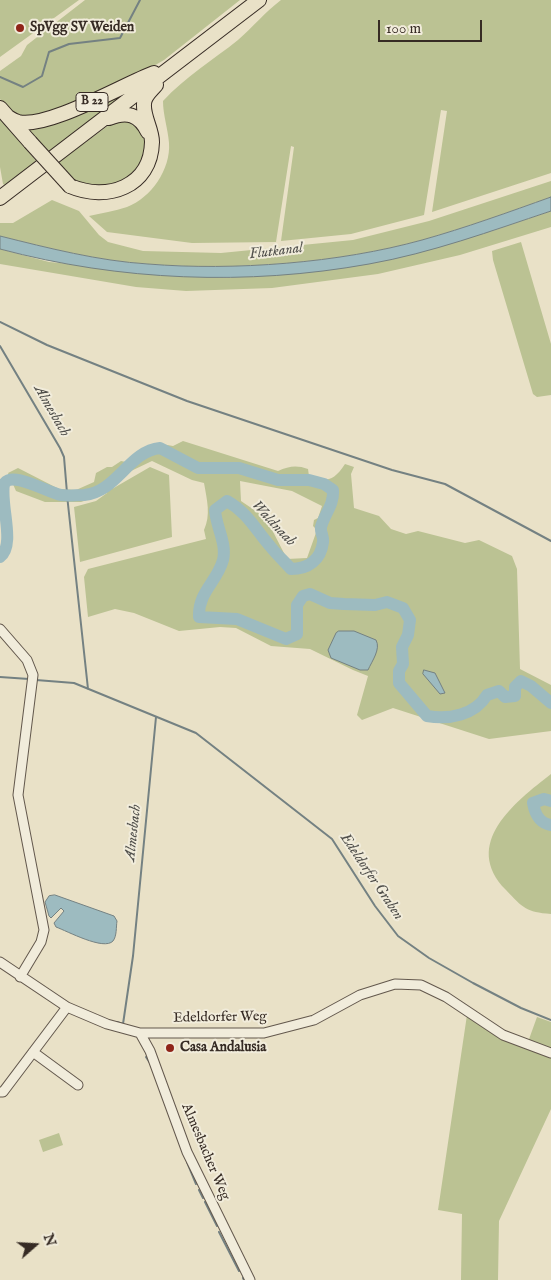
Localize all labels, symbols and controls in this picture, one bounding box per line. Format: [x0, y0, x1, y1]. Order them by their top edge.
scale bar [381, 10, 485, 42]
text: 100 m [386, 19, 421, 38]
place label: SpVgg SV Weiden [30, 20, 134, 36]
marker: SpVgg SV Weiden [14, 22, 26, 34]
road number: B 22 [76, 92, 108, 111]
water label: Flutkanal [248, 240, 304, 264]
water label: Almesbach [29, 382, 73, 440]
water label: Waldnaab [247, 497, 299, 551]
water label: Almesbach [122, 804, 146, 862]
water label: Edeldorfer Graben [335, 830, 407, 924]
street label: Edeldorfer Weg [173, 1009, 267, 1027]
place label: Casa Andalusia [180, 1040, 266, 1056]
marker: Casa Andalusia [164, 1042, 176, 1054]
street label: Almesbacher Weg [177, 1101, 233, 1203]
north arrow [10, 1220, 60, 1270]
text: N [39, 1231, 60, 1249]

